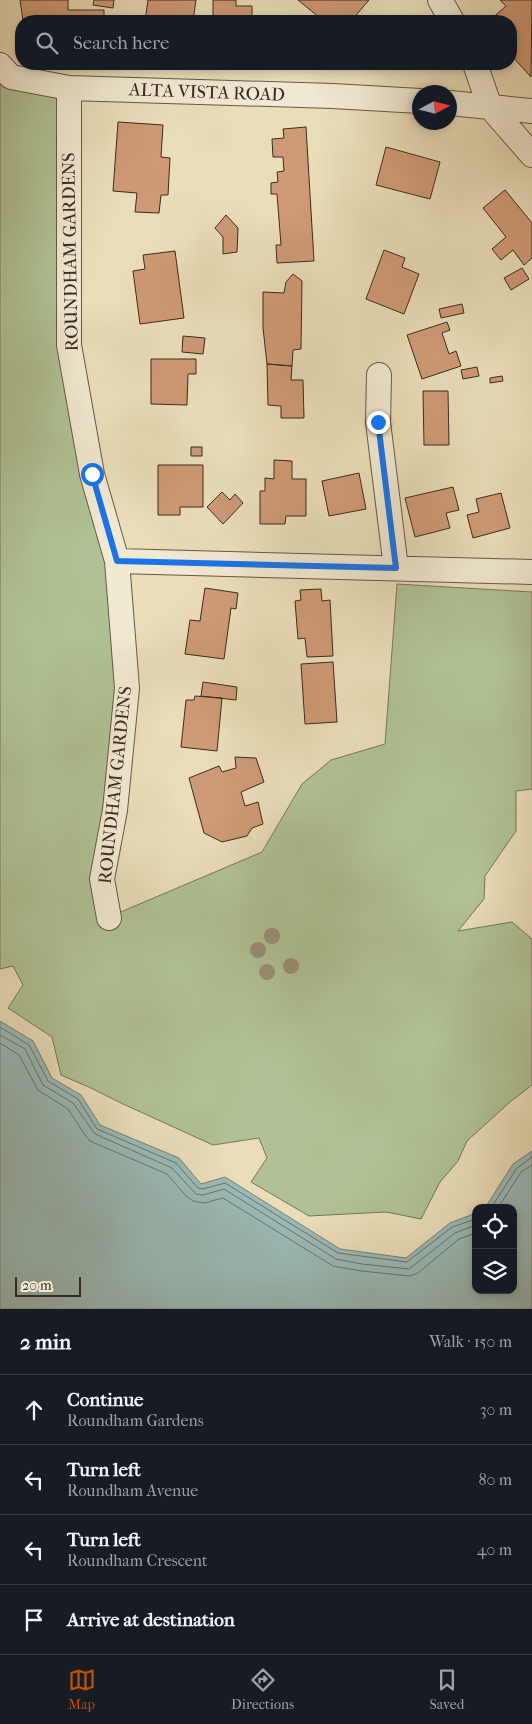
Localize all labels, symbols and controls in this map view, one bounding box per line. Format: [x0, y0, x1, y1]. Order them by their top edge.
search box [15, 15, 517, 70]
icon: search [33, 29, 61, 57]
text: Search here [73, 32, 169, 54]
street label: ALTA VISTA ROAD [128, 79, 285, 106]
north arrow [412, 85, 457, 130]
street label: ROUNDHAM GARDENS [58, 152, 83, 352]
route end [367, 411, 390, 434]
route start [81, 463, 104, 486]
street label: ROUNDHAM GARDENS [95, 685, 136, 885]
map controls [472, 1204, 517, 1294]
button: locate [472, 1204, 517, 1249]
button: layers [472, 1249, 517, 1294]
scale bar [15, 1274, 81, 1297]
text: 20 m [22, 1277, 52, 1294]
text: 2 min [20, 1330, 71, 1354]
text: Walk · 150 m [429, 1332, 512, 1351]
text: Continue [67, 1389, 143, 1411]
icon: ahead [20, 1396, 48, 1424]
text: 30 m [480, 1400, 512, 1419]
text: Roundham Gardens [67, 1411, 204, 1430]
text: Turn left [67, 1459, 141, 1481]
icon: left [20, 1466, 48, 1494]
text: 80 m [478, 1470, 512, 1489]
text: Roundham Avenue [67, 1481, 198, 1500]
text: Turn left [67, 1529, 141, 1551]
icon: left [20, 1536, 48, 1564]
text: 40 m [477, 1540, 512, 1559]
text: Roundham Crescent [67, 1551, 208, 1570]
icon: arrive [20, 1606, 48, 1634]
text: Arrive at destination [67, 1609, 235, 1631]
tab: Map [68, 1666, 96, 1713]
tab: Directions [231, 1666, 294, 1713]
tab: Saved [430, 1666, 464, 1713]

